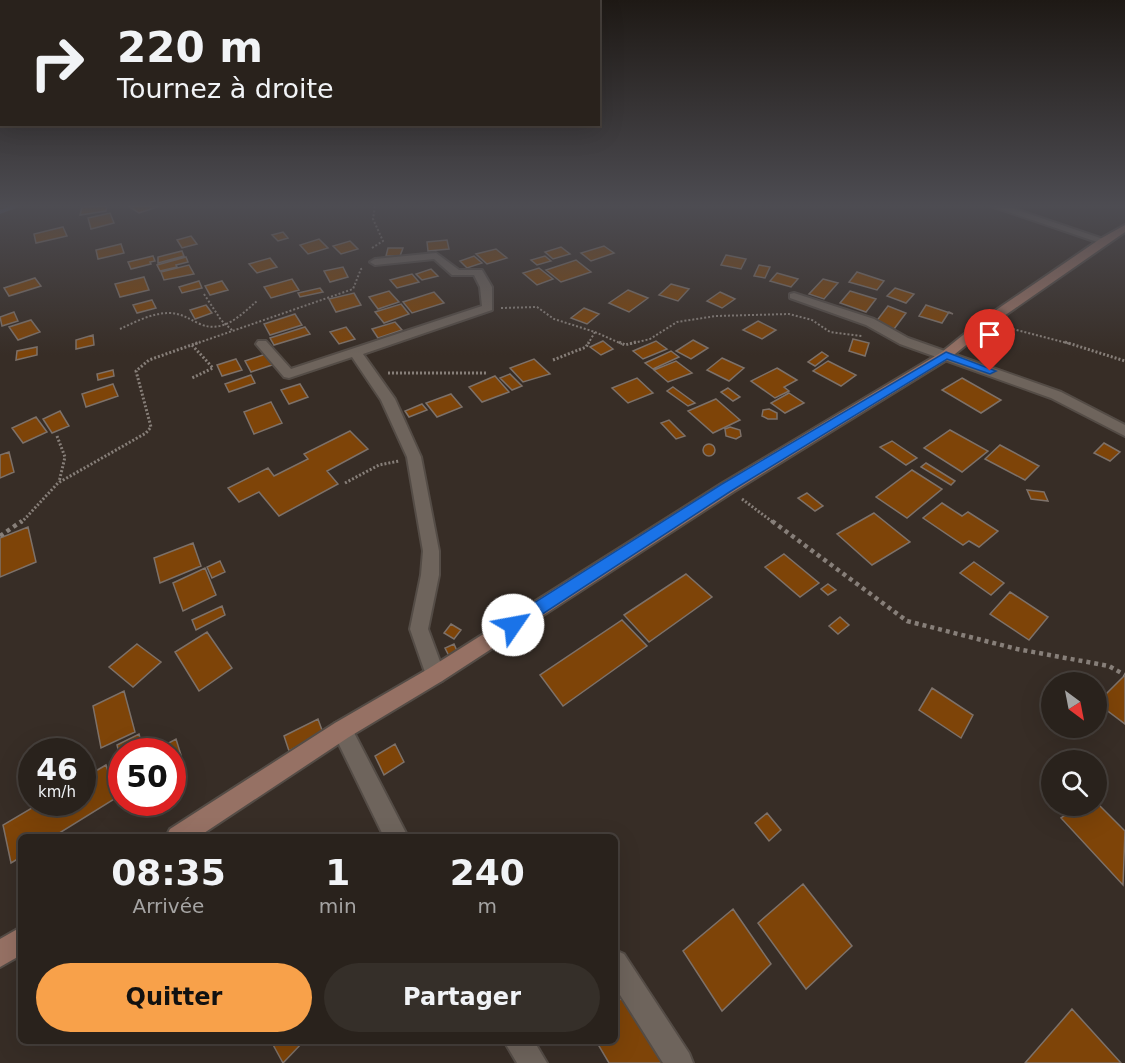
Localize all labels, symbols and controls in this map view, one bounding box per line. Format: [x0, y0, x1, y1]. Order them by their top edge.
text: 220 m [117, 23, 263, 72]
icon: right [18, 24, 96, 102]
text: Tournez à droite [117, 73, 334, 104]
pin [964, 309, 1015, 371]
icon: arrive [973, 318, 1006, 351]
position arrow [481, 593, 545, 657]
north arrow [1041, 672, 1107, 738]
map controls [1041, 672, 1107, 816]
speed limit sign: 50 [108, 738, 186, 816]
button: search [1041, 750, 1107, 816]
text: 46 [36, 752, 78, 787]
text: km/h [38, 783, 76, 801]
text: 08:35 [111, 852, 226, 893]
text: 1 [325, 852, 350, 893]
text: 240 [450, 852, 525, 893]
text: Arrivée [133, 894, 204, 918]
text: min [319, 894, 357, 918]
text: m [478, 894, 497, 918]
button: Quitter [36, 963, 312, 1032]
button: Partager [324, 963, 600, 1032]

